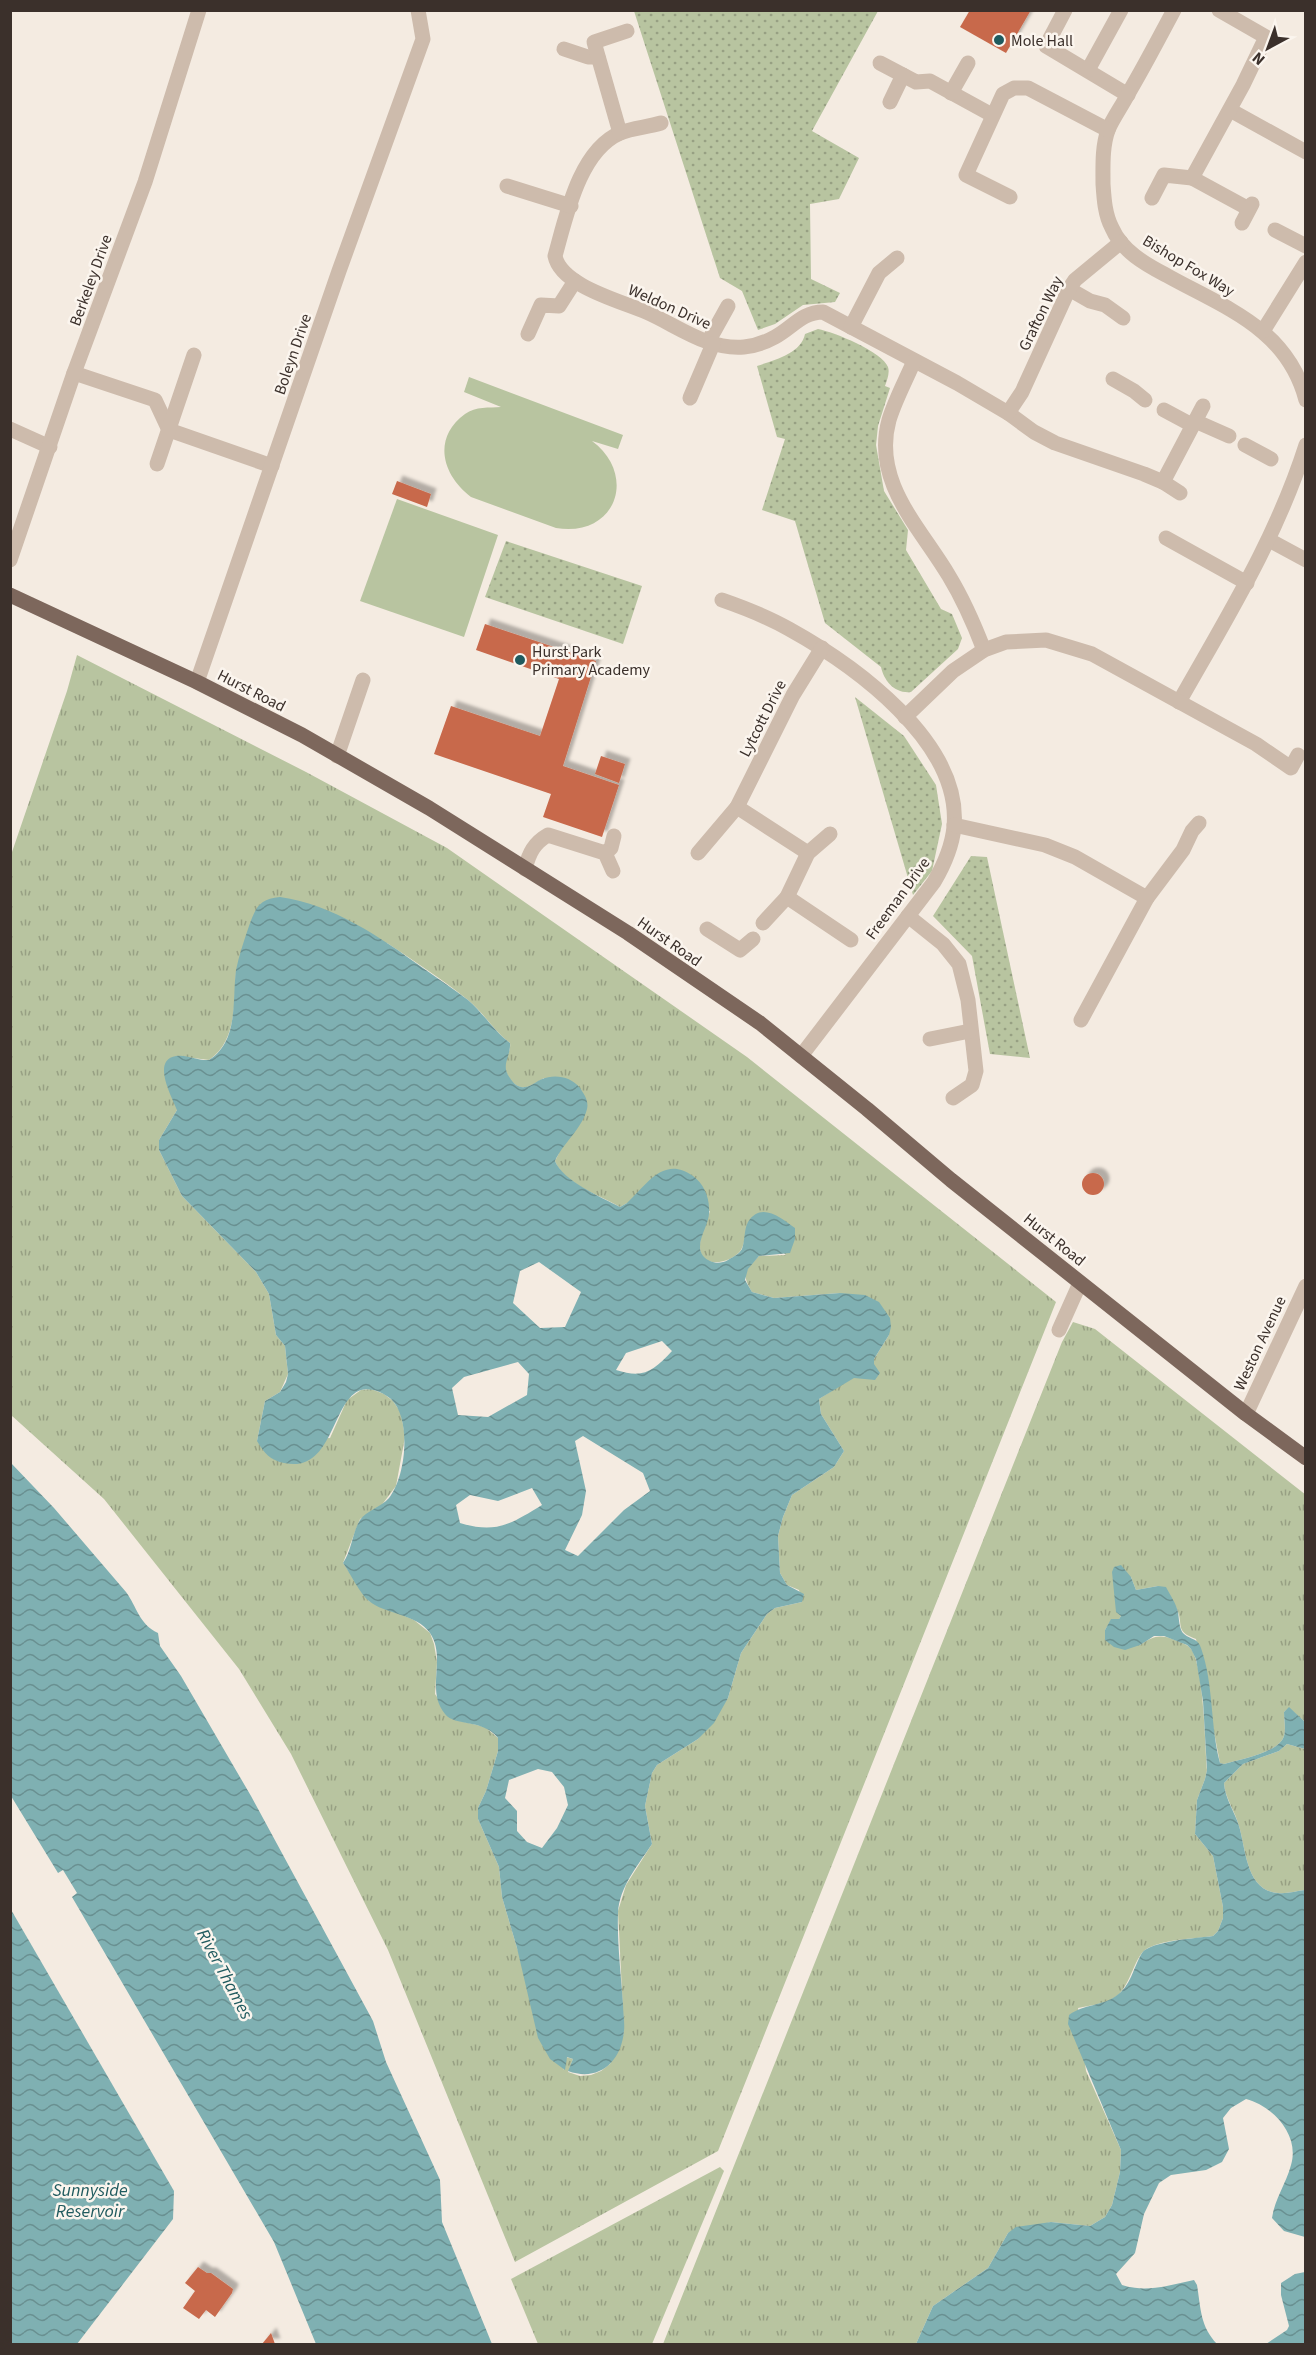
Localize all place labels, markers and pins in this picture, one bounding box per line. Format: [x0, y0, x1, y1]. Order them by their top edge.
place label: Mole Hall [1011, 30, 1073, 52]
marker: Mole Hall [992, 33, 1006, 47]
place label: Hurst Park Primary Academy [532, 641, 650, 681]
marker: Hurst Park Primary Academy [513, 653, 527, 667]

